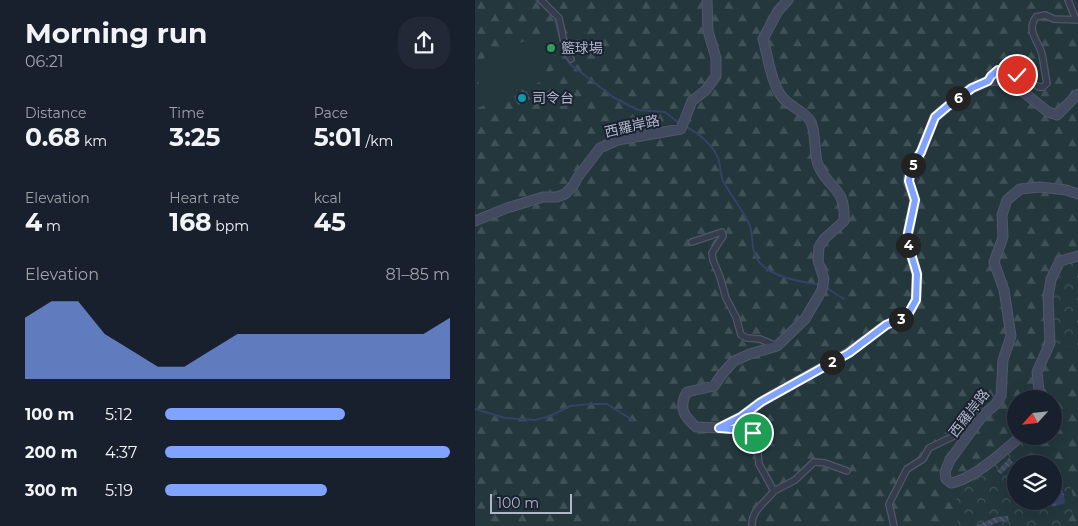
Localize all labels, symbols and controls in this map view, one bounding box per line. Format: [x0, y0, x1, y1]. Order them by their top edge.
text: Morning run [25, 16, 207, 50]
button: share [398, 17, 450, 69]
place label: 籃球場 [561, 39, 603, 57]
marker: 籃球場 [545, 42, 557, 54]
text: 06:21 [25, 52, 64, 71]
pin [996, 54, 1038, 96]
icon: check [1003, 61, 1031, 89]
pin: 6 [945, 86, 971, 110]
place label: 司令台 [532, 89, 574, 107]
text: 6 [954, 89, 963, 107]
marker: 司令台 [516, 92, 528, 104]
text: Distance [25, 104, 87, 122]
text: Time [169, 104, 204, 122]
text: Pace [314, 104, 348, 122]
street label: 西羅岸路 [603, 111, 661, 141]
text: 0.68 [25, 122, 80, 152]
text: 3:25 [169, 122, 220, 152]
text: 5:01 [314, 122, 362, 152]
text: km [80, 132, 107, 150]
text: /km [362, 132, 393, 150]
pin: 5 [901, 152, 925, 178]
text: 5 [909, 156, 918, 174]
text: Elevation [25, 189, 90, 207]
text: Heart rate [169, 189, 240, 207]
text: kcal [314, 189, 342, 207]
text: 4 [25, 207, 42, 237]
text: 168 [169, 207, 212, 237]
text: 45 [314, 207, 346, 237]
text: m [42, 217, 61, 235]
text: bpm [212, 217, 249, 235]
pin: 4 [895, 232, 921, 258]
text: 4 [904, 236, 913, 254]
text: Elevation [25, 265, 99, 284]
text: 81–85 m [386, 265, 450, 284]
pin: 3 [889, 306, 913, 332]
text: 3 [897, 310, 906, 328]
pin: 2 [819, 350, 845, 374]
text: 2 [828, 353, 837, 371]
street label: 西羅岸路 [945, 385, 993, 441]
north arrow [1007, 390, 1063, 445]
map controls [1007, 390, 1062, 510]
text: 100 m [25, 405, 74, 424]
text: 5:12 [105, 405, 132, 424]
pin [732, 412, 774, 454]
icon: arrive [739, 419, 767, 447]
text: 200 m [25, 443, 77, 462]
text: 4:37 [105, 443, 137, 462]
button: layers [1007, 455, 1062, 510]
text: 300 m [25, 481, 78, 500]
text: 5:19 [105, 481, 133, 500]
scale bar [490, 491, 573, 514]
text: 100 m [497, 494, 539, 512]

